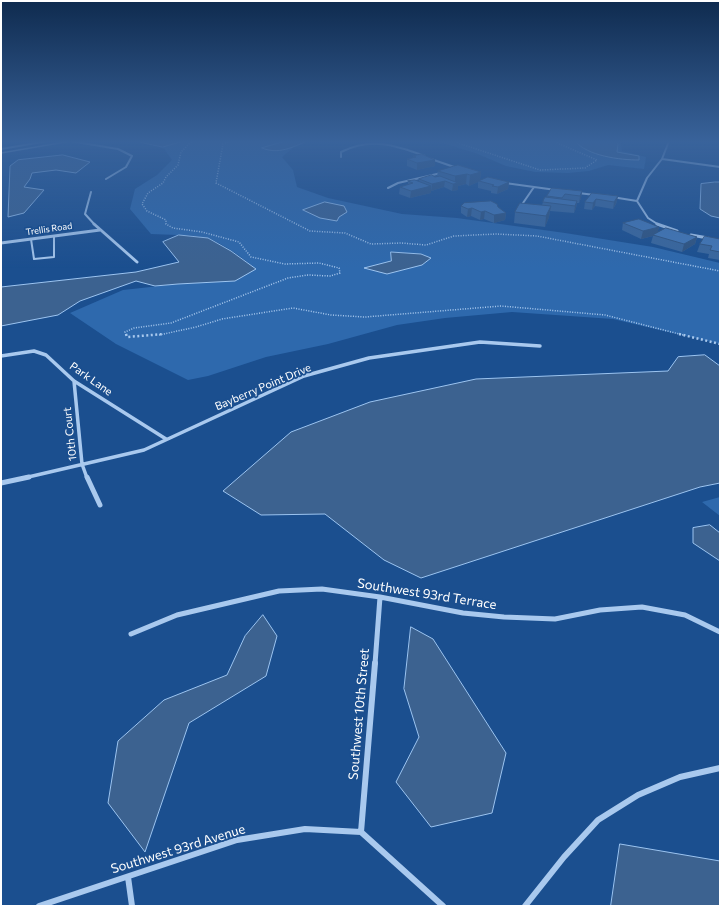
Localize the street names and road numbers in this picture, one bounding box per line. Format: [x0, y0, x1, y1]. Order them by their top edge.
street label: Trellis Road [25, 220, 73, 238]
street label: Park Lane [67, 359, 115, 399]
street label: Bayberry Point Drive [213, 361, 313, 413]
street label: 10th Court [61, 406, 79, 462]
street label: Southwest 93rd Terrace [356, 575, 498, 613]
street label: Southwest 10th Street [345, 648, 373, 780]
street label: Southwest 93rd Avenue [109, 821, 247, 877]

